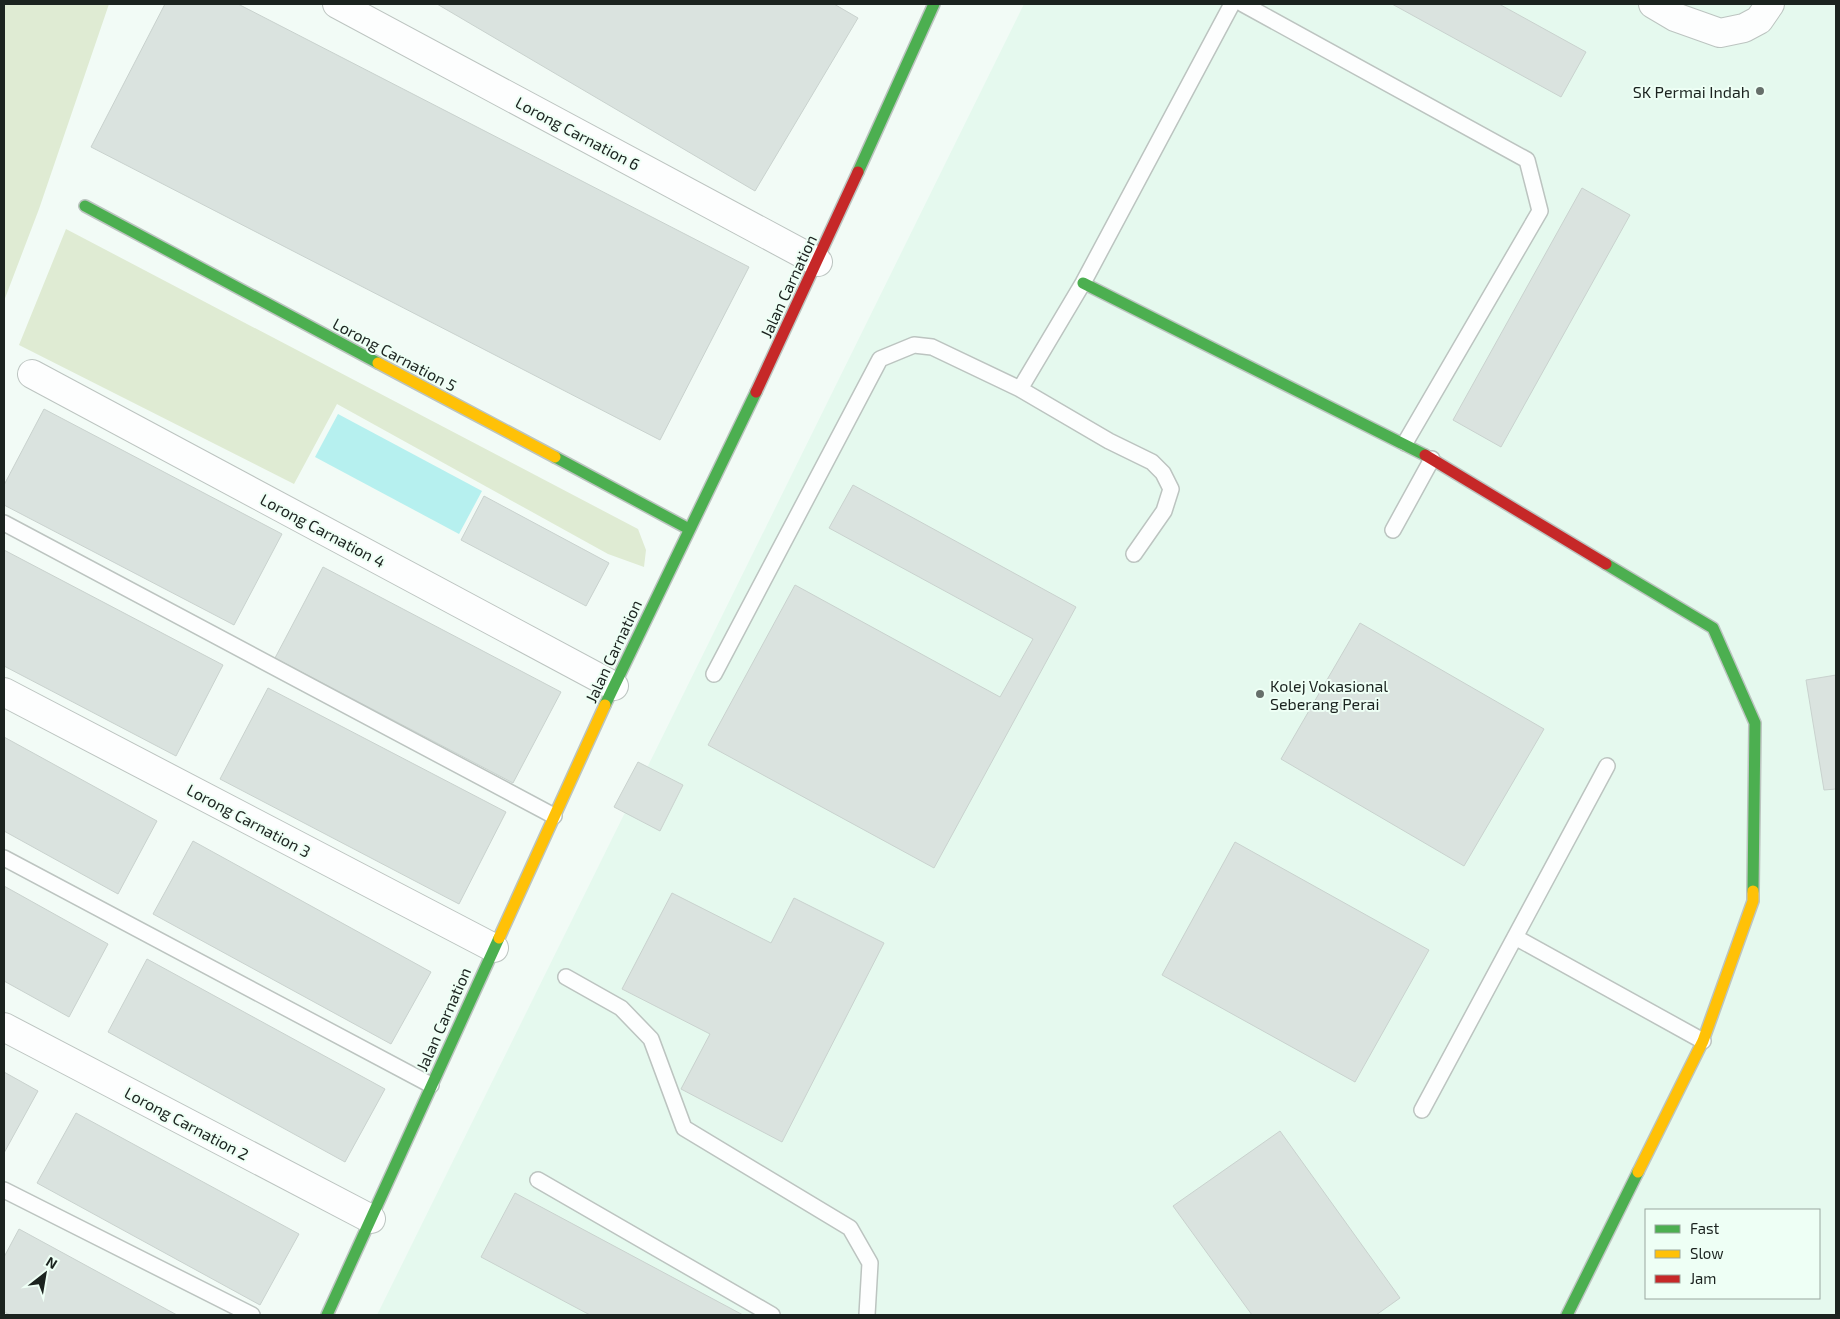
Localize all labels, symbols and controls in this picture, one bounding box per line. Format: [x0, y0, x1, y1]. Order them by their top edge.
place label: SK Permai Indah [1633, 82, 1750, 101]
marker: SK Permai Indah [1754, 85, 1766, 97]
street label: Lorong Carnation 6 [513, 92, 643, 174]
street label: Jalan Carnation [756, 231, 820, 341]
street label: Lorong Carnation 5 [330, 313, 460, 395]
street label: Lorong Carnation 4 [257, 489, 389, 571]
street label: Jalan Carnation [581, 596, 645, 706]
place label: Kolej Vokasional Seberang Perai [1270, 676, 1388, 713]
marker: Kolej Vokasional Seberang Perai [1254, 688, 1266, 700]
street label: Lorong Carnation 3 [184, 779, 314, 861]
street label: Jalan Carnation [412, 964, 474, 1074]
street label: Lorong Carnation 2 [122, 1082, 252, 1164]
legend [1645, 1209, 1820, 1299]
text: Fast [1690, 1219, 1720, 1237]
text: Slow [1690, 1244, 1724, 1262]
north arrow [20, 1249, 70, 1299]
text: N [43, 1253, 61, 1272]
text: Jam [1690, 1269, 1716, 1287]

